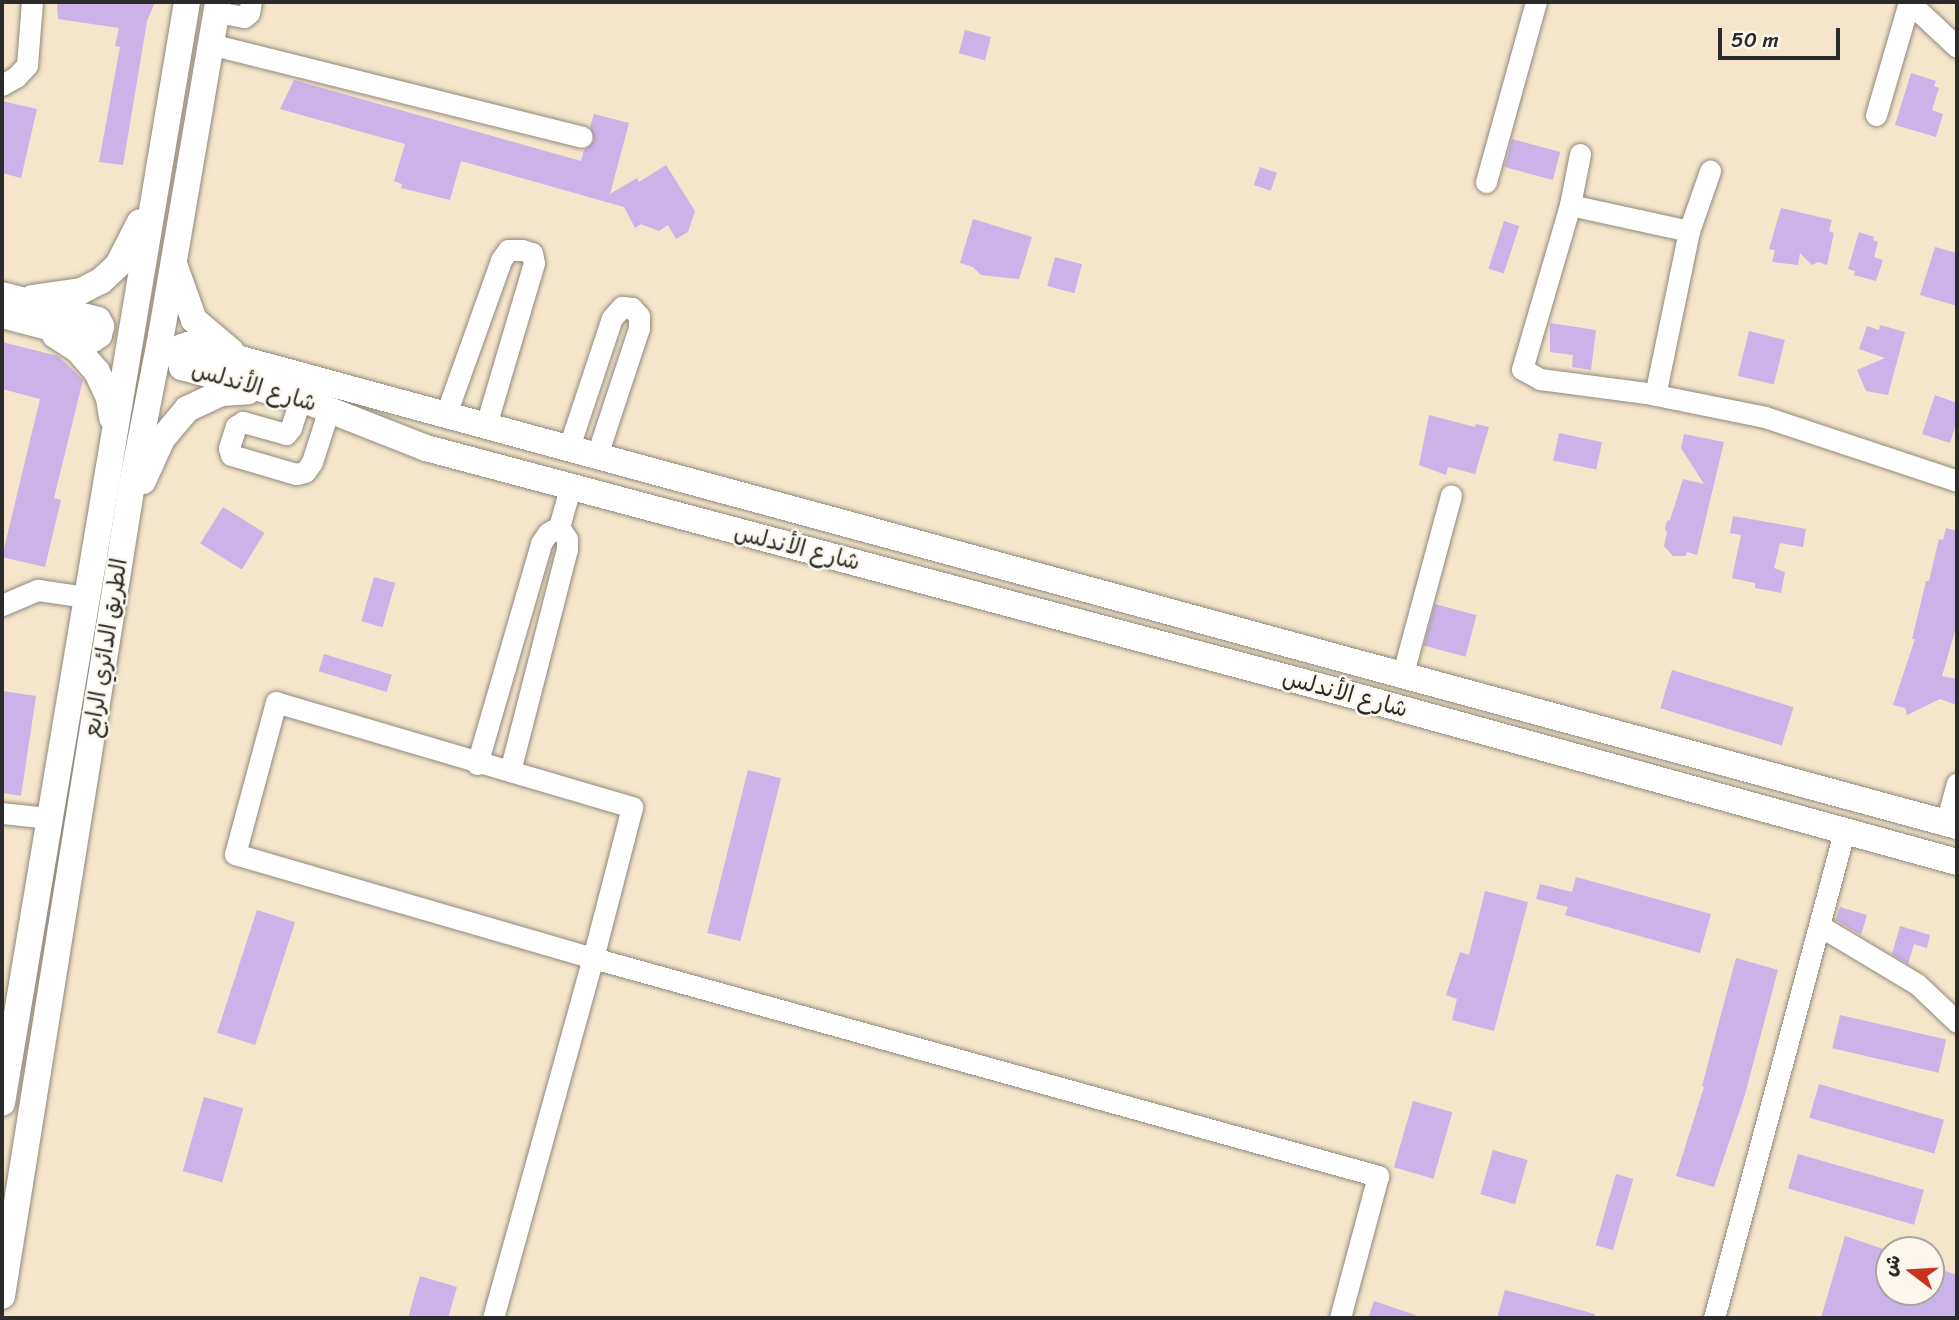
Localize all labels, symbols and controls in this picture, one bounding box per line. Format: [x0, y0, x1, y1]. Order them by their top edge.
scale bar [1721, 14, 1843, 58]
text: 50 m [1731, 21, 1779, 59]
street label: شارع الأندلس [188, 356, 320, 418]
street label: شارع الأندلس [731, 519, 863, 577]
street label: الطريق الدائري الرابع [78, 557, 134, 739]
street label: شارع الأندلس [1279, 664, 1411, 724]
north arrow [1875, 1236, 1945, 1306]
text: ش [1873, 1250, 1910, 1280]

